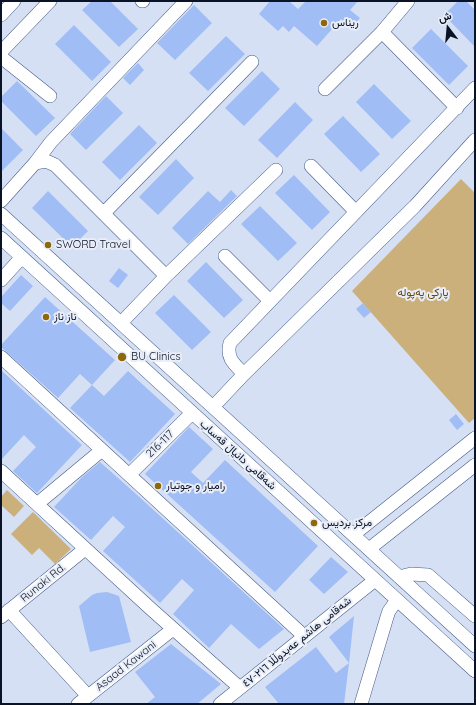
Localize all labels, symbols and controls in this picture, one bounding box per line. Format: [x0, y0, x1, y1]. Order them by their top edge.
north arrow [428, 8, 468, 48]
text: ش [436, 8, 453, 25]
place label: ريناس [332, 16, 359, 30]
marker: ريناس [319, 18, 329, 28]
place label: SWORD Travel [56, 238, 131, 252]
marker: SWORD Travel [43, 240, 53, 250]
park label: پارکی پەپولە [398, 286, 448, 300]
place label: ناز ناز [54, 310, 77, 324]
marker: ناز ناز [41, 312, 51, 322]
place label: BU Clinics [131, 350, 181, 364]
marker: BU Clinics [116, 351, 128, 363]
street label: شەقامی دانیاڵ قەساب [197, 417, 279, 493]
street label: 216-117 [143, 428, 177, 460]
place label: رامیار و جوتیار [166, 479, 225, 493]
marker: رامیار و جوتیار [153, 481, 163, 491]
place label: مرکز بردیس [322, 516, 372, 530]
marker: مرکز بردیس [309, 518, 319, 528]
street label: Runaki Rd. [18, 561, 68, 605]
street label: شەقامی هاشم عەبدوڵڵا ٢١٦-٤٧ [240, 594, 354, 690]
street label: Asaad Kawani [93, 638, 159, 694]

